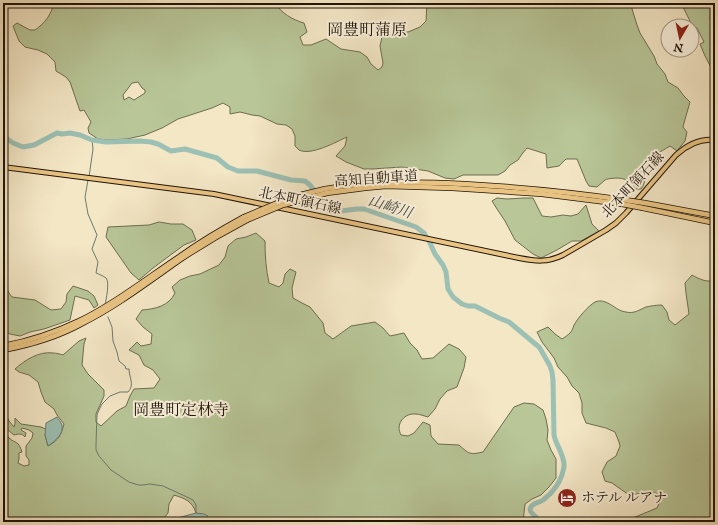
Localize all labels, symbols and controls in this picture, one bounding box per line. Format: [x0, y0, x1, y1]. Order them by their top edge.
north arrow [660, 18, 700, 58]
district label: 岡豊町蒲原 [327, 21, 407, 41]
text: N [672, 39, 685, 55]
street label: 北本町領石線 [598, 148, 668, 222]
street label: 高知自動車道 [333, 167, 419, 191]
street label: 北本町領石線 [257, 183, 343, 219]
water label: 山崎川 [366, 191, 416, 224]
district label: 岡豊町定林寺 [133, 401, 229, 421]
hotel icon: ホテル ルアナ [556, 487, 578, 509]
place label: ホテル ルアナ [581, 489, 667, 507]

